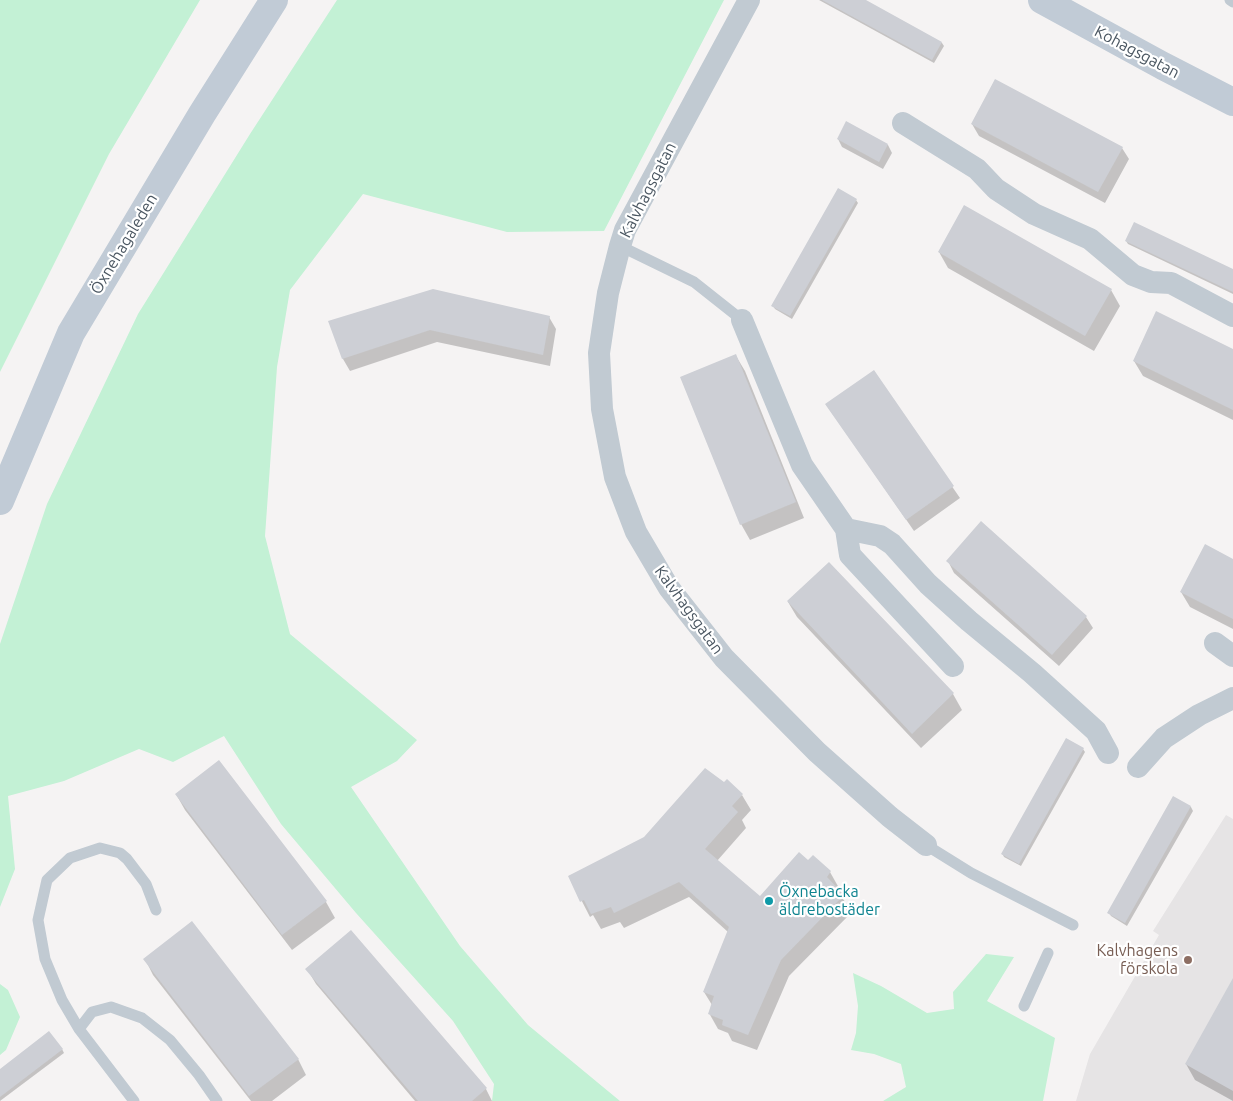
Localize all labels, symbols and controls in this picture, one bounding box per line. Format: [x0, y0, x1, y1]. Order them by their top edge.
street label: Kohagsgatan [1091, 22, 1183, 82]
street label: Kalvhagsgatan [616, 139, 680, 241]
street label: Öxnehagaleden [87, 190, 161, 298]
street label: Kalvhagsgatan [651, 562, 727, 658]
place label: Öxnebacka äldrebostäder [779, 882, 880, 920]
marker: Öxnebacka äldrebostäder [763, 895, 775, 907]
place label: Kalvhagens förskola [1097, 941, 1178, 979]
marker: Kalvhagens förskola [1182, 954, 1194, 966]

